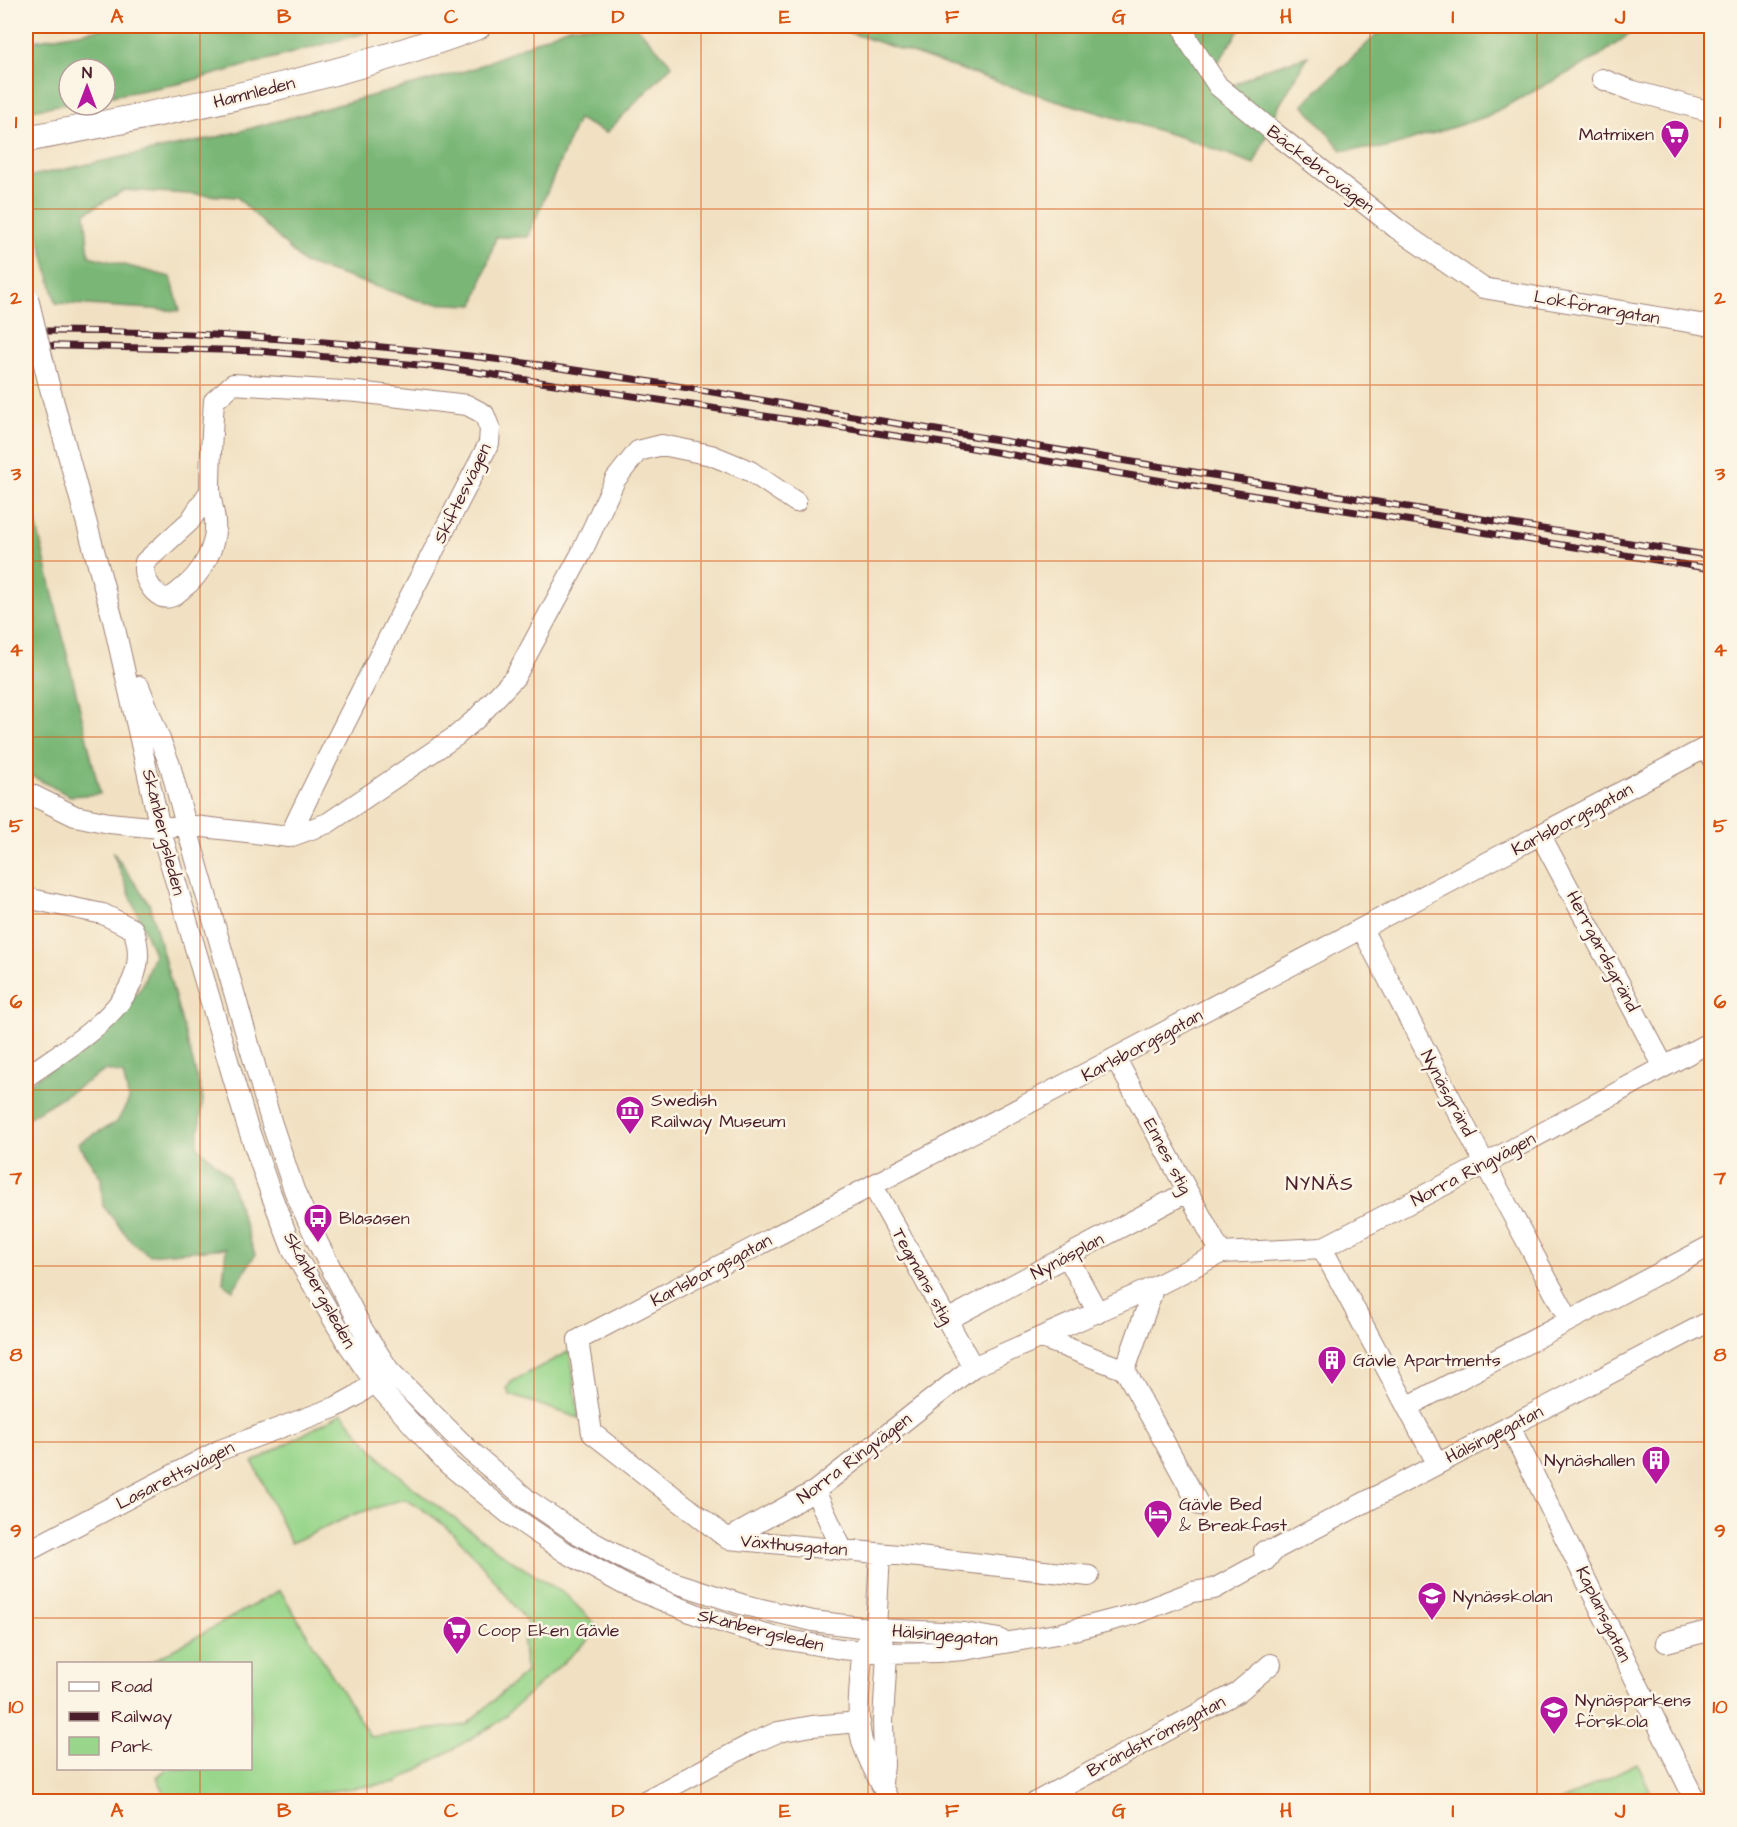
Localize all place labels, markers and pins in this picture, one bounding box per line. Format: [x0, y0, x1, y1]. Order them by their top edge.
supermarket icon: Matmixen [1659, 118, 1691, 160]
place label: Matmixen [1579, 122, 1654, 147]
place label: Swedish Railway Museum [651, 1088, 785, 1135]
museum icon: Swedish Railway Museum [614, 1094, 646, 1136]
bus stop icon: Blåsåsen [302, 1202, 334, 1244]
place label: Blåsåsen [339, 1206, 410, 1231]
building icon: Gävle Apartments [1316, 1344, 1348, 1386]
place label: Gävle Apartments [1353, 1348, 1501, 1373]
building icon: Nynäshallen [1640, 1444, 1672, 1486]
place label: Nynäshallen [1544, 1448, 1635, 1474]
place label: Gävle Bed & Breakfast [1179, 1492, 1288, 1538]
hotel icon: Gävle Bed & Breakfast [1142, 1498, 1174, 1540]
school or university icon: Nynässkolan [1416, 1580, 1448, 1622]
place label: Nynässkolan [1453, 1584, 1553, 1610]
supermarket icon: Coop Eken Gävle [441, 1614, 473, 1656]
place label: Coop Eken Gävle [478, 1618, 620, 1643]
place label: Nynäsparkens förskola [1575, 1688, 1691, 1734]
school or university icon: Nynäsparkens förskola [1538, 1694, 1570, 1736]

